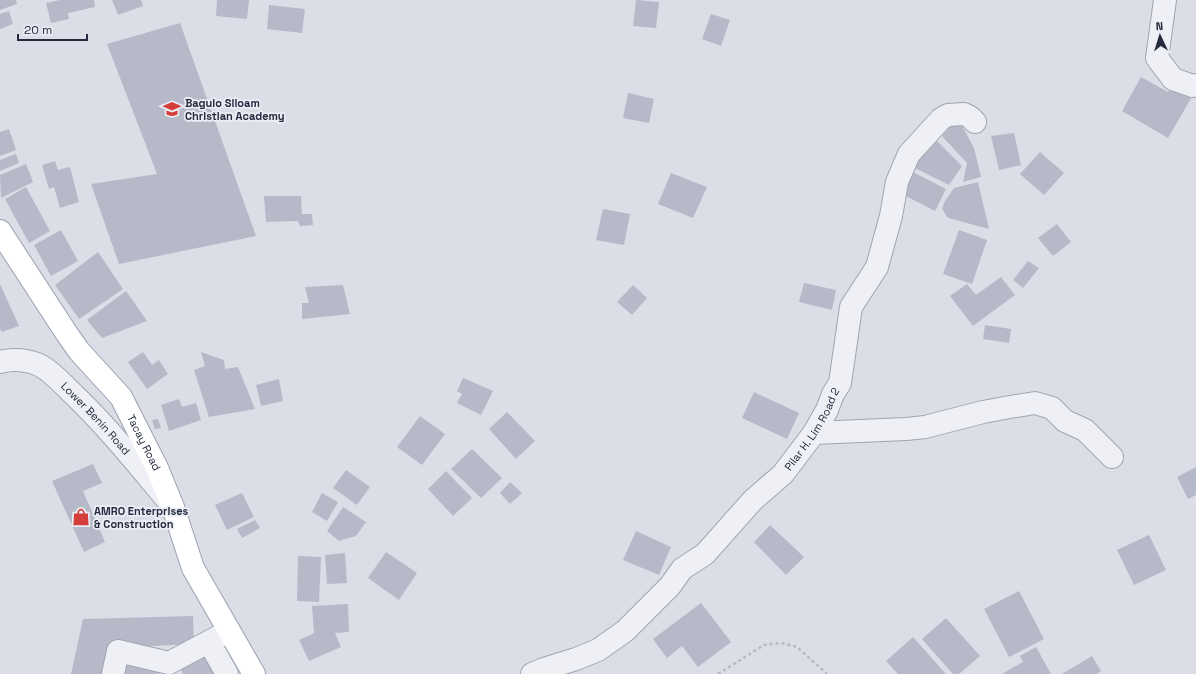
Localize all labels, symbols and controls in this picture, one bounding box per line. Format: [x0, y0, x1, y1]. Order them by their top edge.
scale bar [18, 16, 87, 42]
north arrow [1140, 16, 1180, 56]
text: N [1155, 19, 1163, 33]
text: 20 m [24, 22, 52, 38]
place label: Baguio Siloam Christian Academy [185, 96, 285, 123]
school or university icon: Baguio Siloam Christian Academy [162, 99, 182, 119]
street label: Lower Benin Road [58, 379, 133, 458]
street label: Pilar H. Lim Road 2 [781, 384, 843, 473]
street label: Tacay Road [124, 412, 164, 473]
place label: AMRO Enterprises & Construction [94, 504, 189, 531]
shop icon: AMRO Enterprises & Construction [71, 507, 91, 527]

